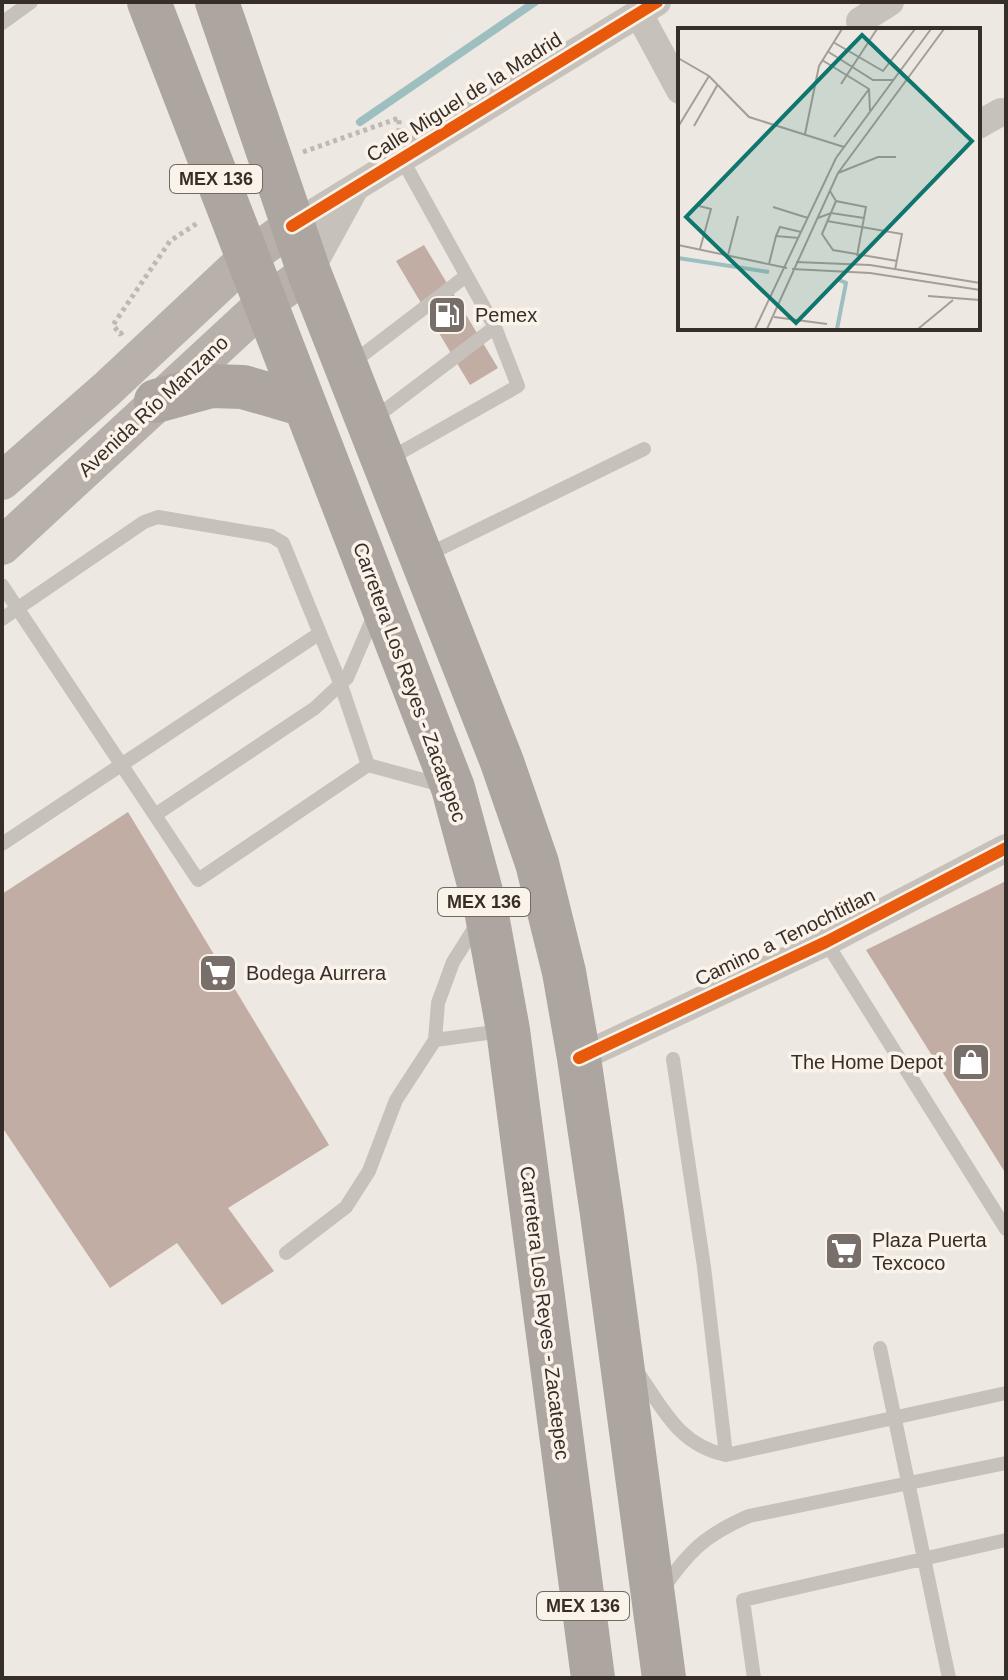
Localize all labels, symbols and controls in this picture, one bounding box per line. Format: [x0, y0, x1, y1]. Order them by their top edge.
street label: Calle Miguel de la Madrid [362, 28, 566, 166]
inset map [678, 28, 980, 330]
road number: MEX 136 [170, 165, 262, 193]
fuel station icon: Pemex [426, 294, 468, 336]
place label: Pemex [475, 304, 537, 326]
street label: Avenida Río Manzano [74, 331, 232, 481]
street label: Carretera Los Reyes - Zacatepec [349, 539, 471, 825]
street label: Camino a Tenochtitlan [691, 884, 879, 990]
road number: MEX 136 [438, 888, 530, 916]
supermarket icon: Bodega Aurrera [197, 952, 239, 994]
place label: Bodega Aurrera [246, 962, 387, 984]
shop icon: The Home Depot [950, 1041, 992, 1083]
place label: The Home Depot [791, 1051, 943, 1073]
street label: Carretera Los Reyes - Zacatepec [516, 1165, 574, 1461]
place label: Plaza Puerta Texcoco [872, 1229, 987, 1274]
supermarket icon: Plaza Puerta Texcoco [823, 1230, 865, 1272]
road number: MEX 136 [537, 1592, 629, 1620]

